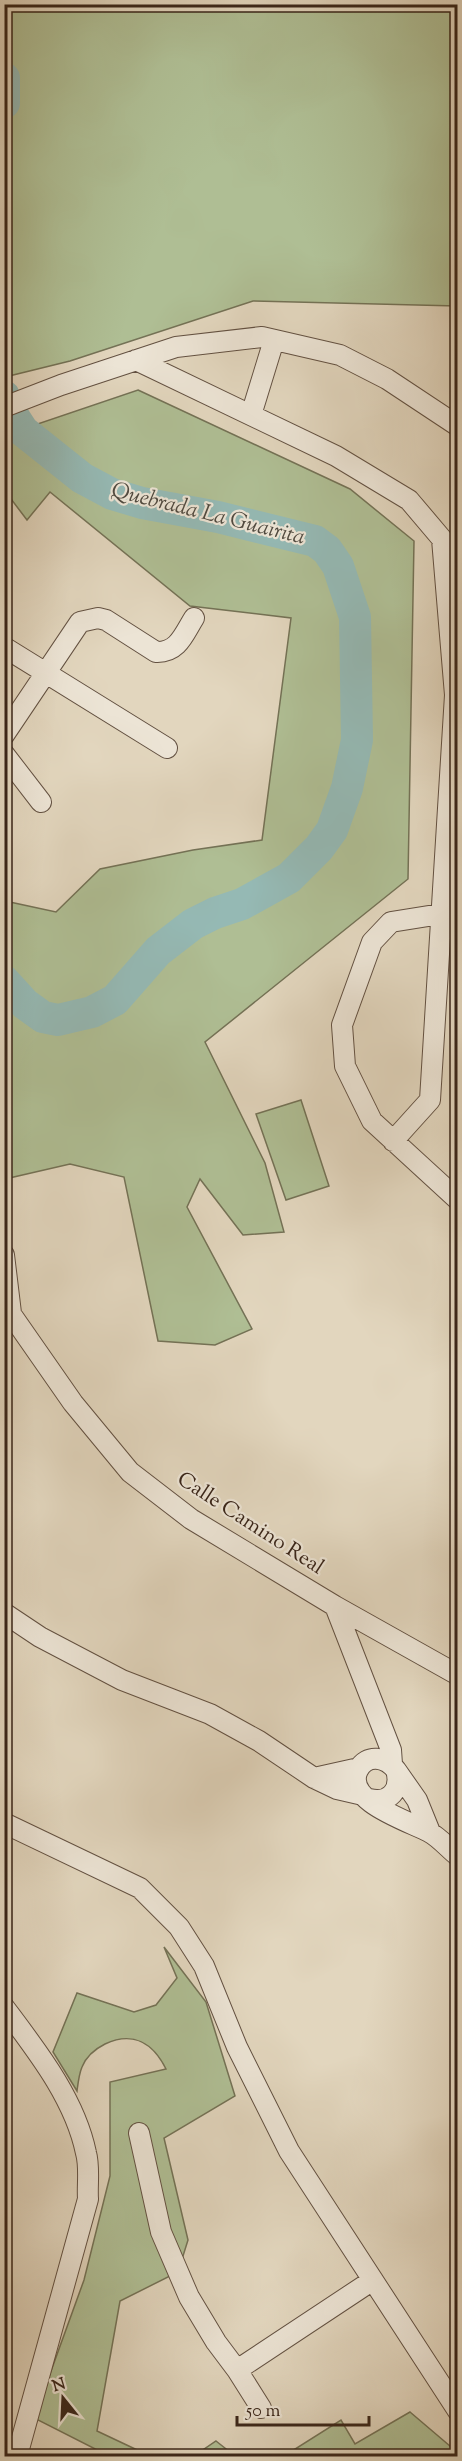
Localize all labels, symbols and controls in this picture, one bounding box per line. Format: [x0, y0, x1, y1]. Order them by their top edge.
water label: Quebrada La Guairita [108, 475, 308, 555]
street label: Calle Camino Real [171, 1465, 329, 1583]
north arrow [33, 2368, 93, 2428]
text: N [50, 2373, 69, 2399]
scale bar [237, 2389, 369, 2427]
text: 50 m [245, 2399, 281, 2425]

